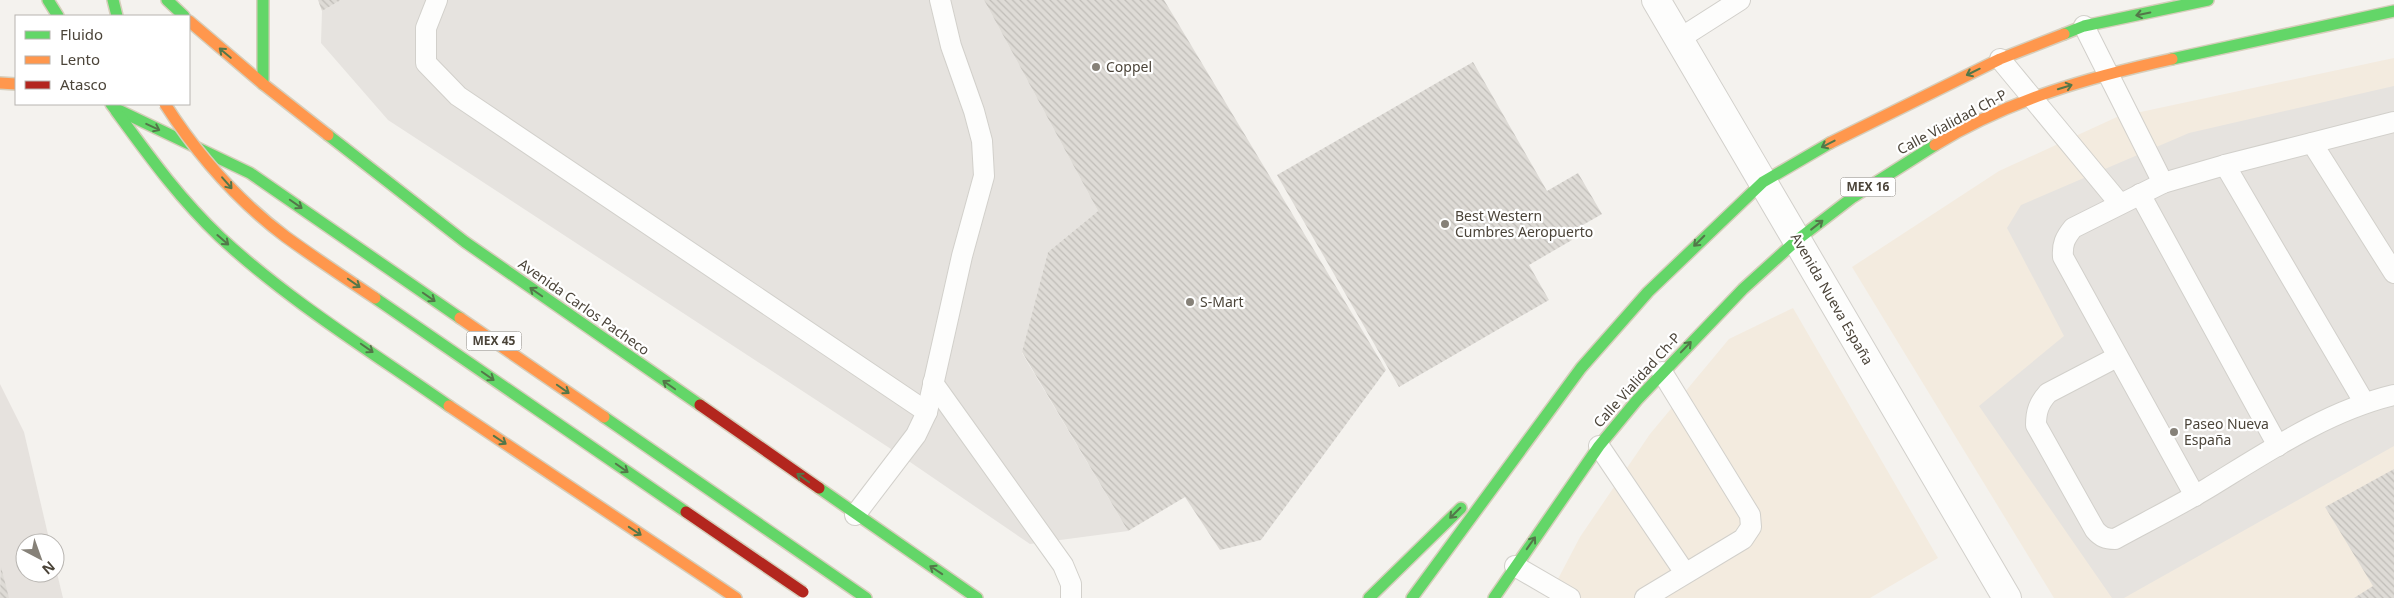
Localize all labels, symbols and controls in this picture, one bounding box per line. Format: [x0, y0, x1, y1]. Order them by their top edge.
one-way arrow [2135, 10, 2151, 19]
legend [15, 15, 190, 105]
text: Fluido [60, 24, 103, 44]
one-way arrow [219, 47, 232, 58]
text: Lento [60, 49, 100, 69]
place label: Coppel [1106, 57, 1152, 76]
marker: Coppel [1090, 61, 1102, 73]
one-way arrow [1966, 68, 1981, 77]
text: Atasco [60, 74, 107, 94]
one-way arrow [2056, 82, 2072, 91]
street label: Calle Vialidad Ch-P [1894, 85, 2010, 159]
one-way arrow [146, 122, 161, 132]
one-way arrow [1820, 139, 1835, 149]
one-way arrow [221, 177, 233, 190]
road number: MEX 16 [1840, 178, 1896, 196]
one-way arrow [289, 199, 303, 210]
place label: Best Western Cumbres Aeropuerto [1455, 206, 1593, 241]
marker: Best Western Cumbres Aeropuerto [1439, 218, 1451, 230]
one-way arrow [1810, 219, 1823, 230]
street label: Avenida Nueva España [1787, 229, 1878, 368]
one-way arrow [217, 234, 230, 245]
one-way arrow [1692, 235, 1705, 247]
street label: Avenida Carlos Pacheco [515, 254, 654, 359]
one-way arrow [347, 278, 361, 288]
one-way arrow [529, 287, 543, 297]
one-way arrow [422, 292, 436, 302]
place label: S-Mart [1200, 292, 1244, 311]
marker: S-Mart [1184, 296, 1196, 308]
street label: Calle Vialidad Ch-P [1589, 328, 1684, 431]
road number: MEX 45 [466, 332, 522, 351]
one-way arrow [1680, 341, 1692, 354]
one-way arrow [360, 343, 374, 353]
one-way arrow [481, 371, 495, 381]
one-way arrow [663, 380, 677, 390]
one-way arrow [556, 384, 570, 394]
place label: Paseo Nueva España [2184, 414, 2269, 449]
marker: Paseo Nueva España [2168, 426, 2180, 438]
one-way arrow [493, 435, 507, 445]
one-way arrow [615, 463, 629, 473]
one-way arrow [796, 473, 810, 483]
one-way arrow [1450, 507, 1462, 519]
one-way arrow [628, 526, 642, 536]
north arrow [15, 533, 65, 583]
one-way arrow [1526, 536, 1536, 550]
text: N [38, 557, 59, 579]
one-way arrow [930, 565, 944, 575]

